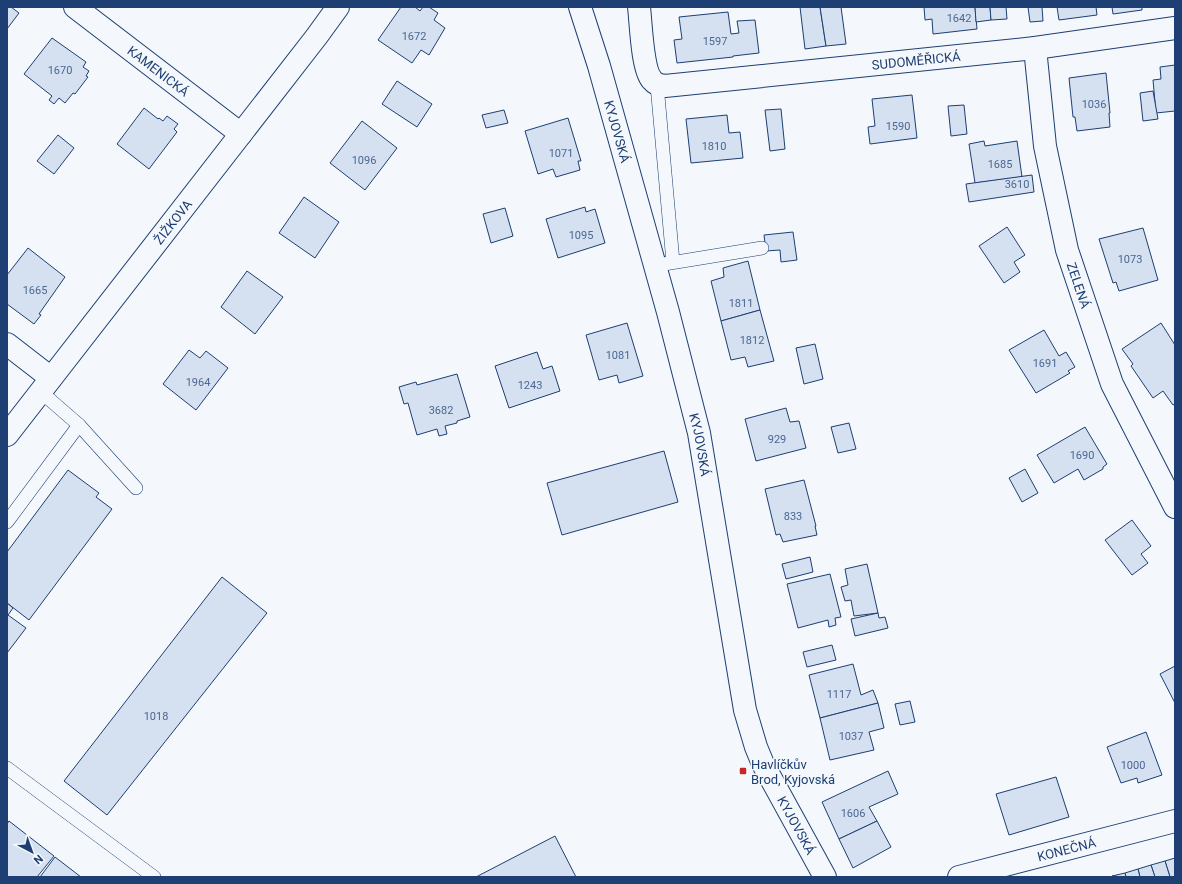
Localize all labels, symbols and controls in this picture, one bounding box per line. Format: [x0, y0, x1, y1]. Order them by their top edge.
house number: 1642 [947, 12, 971, 25]
house number: 1672 [402, 30, 426, 43]
house number: 1597 [703, 35, 727, 48]
street label: KAMENICKÁ [125, 43, 192, 99]
street label: SUDOMĚŘICKÁ [871, 48, 962, 72]
house number: 1670 [48, 64, 72, 77]
house number: 1036 [1082, 98, 1106, 111]
street label: KYJOVSKÁ [602, 99, 633, 165]
house number: 1590 [886, 120, 910, 133]
house number: 1810 [702, 140, 726, 153]
house number: 1071 [549, 147, 573, 160]
house number: 1096 [352, 154, 376, 167]
house number: 1685 [988, 158, 1012, 171]
house number: 3610 [1005, 178, 1029, 191]
street label: ŽIŽKOVA [151, 196, 195, 247]
house number: 1095 [569, 229, 593, 242]
house number: 1073 [1118, 253, 1142, 266]
street label: ZELENÁ [1064, 260, 1094, 311]
house number: 1665 [23, 284, 47, 297]
house number: 1811 [729, 297, 753, 310]
house number: 1812 [740, 334, 764, 347]
house number: 1081 [606, 349, 630, 362]
house number: 1691 [1033, 357, 1057, 370]
house number: 1964 [186, 376, 210, 389]
house number: 1243 [518, 379, 542, 392]
house number: 3682 [429, 404, 453, 417]
street label: KYJOVSKÁ [687, 411, 714, 478]
house number: 929 [768, 433, 786, 446]
house number: 1690 [1070, 449, 1094, 462]
house number: 833 [784, 510, 802, 523]
house number: 1117 [827, 688, 851, 701]
house number: 1018 [144, 710, 168, 723]
house number: 1037 [839, 730, 863, 743]
place label: Havlíčkův Brod, Kyjovská [751, 757, 835, 787]
house number: 1000 [1121, 759, 1145, 772]
marker: Havlíčkův Brod, Kyjovská [738, 766, 748, 776]
street label: KYJOVSKÁ [775, 794, 819, 857]
house number: 1606 [841, 807, 865, 820]
north arrow [12, 832, 52, 872]
street label: KONEČNÁ [1036, 834, 1098, 864]
text: N [31, 852, 45, 867]

